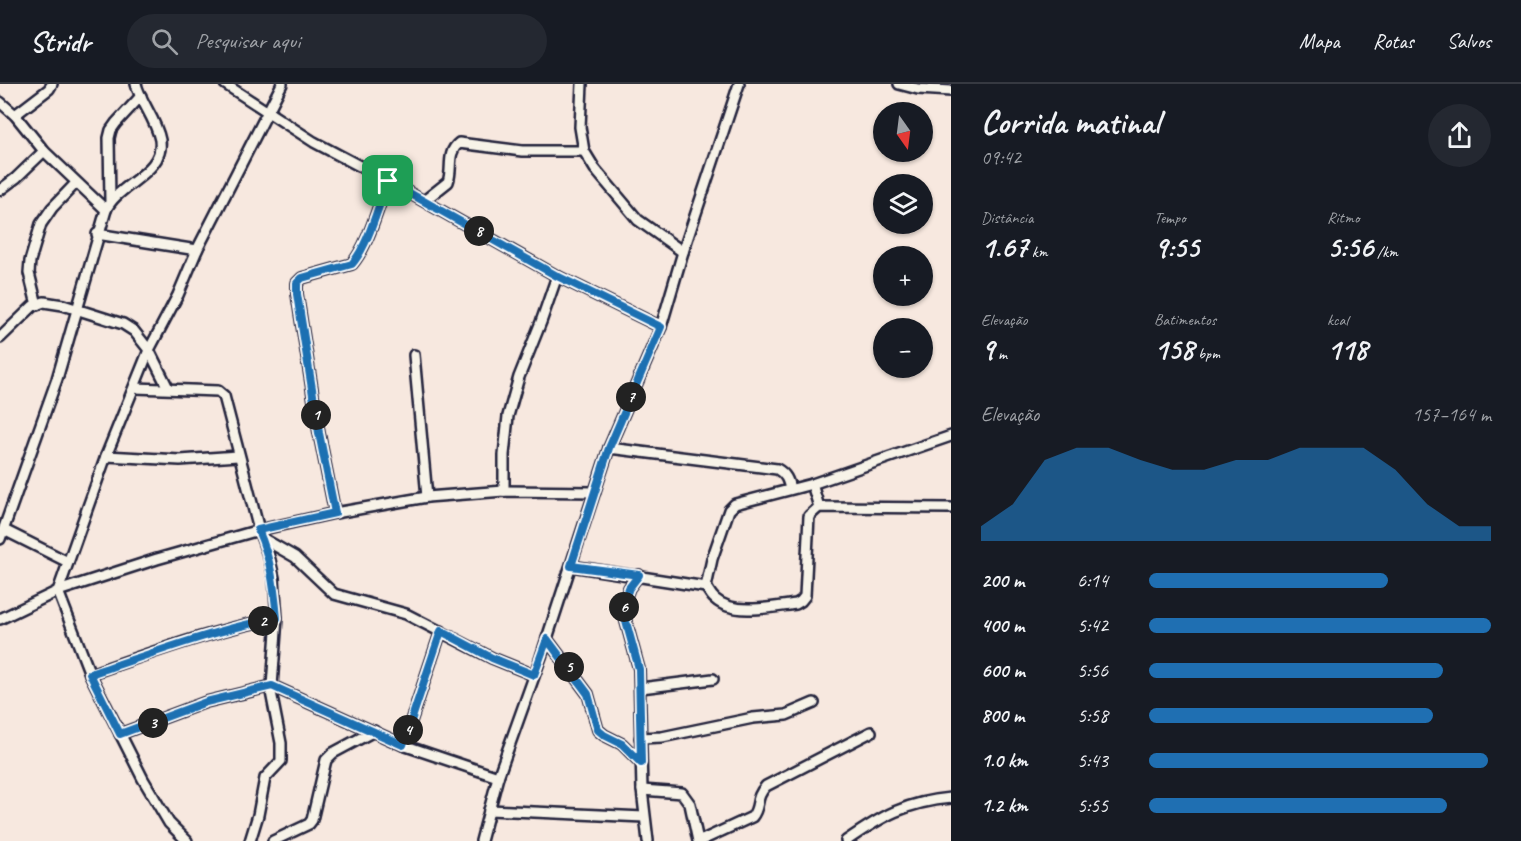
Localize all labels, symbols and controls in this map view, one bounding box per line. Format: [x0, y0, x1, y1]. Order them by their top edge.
search box [127, 14, 547, 68]
text: Stridr [30, 24, 91, 59]
icon: search [148, 25, 181, 58]
text: Pesquisar aqui [196, 27, 300, 55]
text: Mapa [1299, 28, 1340, 54]
text: Rotas [1373, 28, 1414, 54]
text: Salvos [1447, 28, 1491, 54]
text: Corrida matinal [981, 101, 1160, 143]
north arrow [873, 102, 933, 162]
map controls [873, 102, 933, 378]
button: share [1428, 104, 1491, 167]
text: 09:42 [981, 145, 1021, 170]
pin [362, 155, 413, 206]
icon: arrive [371, 164, 404, 197]
button: layers [873, 174, 933, 234]
text: Distância [981, 208, 1033, 228]
text: Tempo [1154, 208, 1186, 228]
text: Ritmo [1327, 208, 1359, 228]
pin: 8 [464, 216, 494, 246]
text: 8 [475, 221, 483, 241]
text: 1.67 [981, 228, 1028, 266]
text: 9:55 [1154, 228, 1199, 266]
text: 5:56 [1327, 228, 1373, 266]
text: km [1028, 242, 1047, 262]
text: /km [1373, 242, 1398, 262]
button: + [873, 246, 933, 306]
text: Elevação [981, 310, 1027, 330]
text: Batimentos [1154, 310, 1216, 330]
text: kcal [1327, 310, 1348, 330]
button: − [873, 318, 933, 378]
text: 9 [981, 330, 994, 368]
text: 158 [1154, 330, 1194, 368]
text: 118 [1327, 330, 1368, 368]
text: m [994, 344, 1007, 364]
text: bpm [1194, 344, 1220, 364]
pin: 7 [616, 382, 646, 412]
text: 7 [627, 387, 635, 407]
pin: 1 [301, 400, 331, 430]
text: Elevação [981, 402, 1039, 427]
text: 157–164 m [1412, 402, 1491, 427]
text: 1 [312, 405, 320, 425]
text: 200 m [981, 568, 1024, 593]
text: 6:14 [1077, 568, 1108, 593]
pin: 6 [609, 592, 639, 622]
text: 6 [620, 597, 628, 617]
pin: 2 [248, 606, 278, 636]
text: 2 [259, 611, 267, 631]
text: 400 m [981, 613, 1024, 638]
text: 5:42 [1077, 613, 1108, 638]
pin: 5 [554, 652, 584, 682]
text: 5 [566, 657, 572, 677]
text: 600 m [981, 658, 1025, 683]
text: 5:56 [1077, 658, 1108, 683]
text: 800 m [981, 703, 1024, 728]
text: 5:58 [1077, 703, 1108, 728]
pin: 3 [138, 708, 168, 738]
text: 3 [149, 713, 157, 733]
pin: 4 [393, 715, 423, 745]
text: 4 [404, 720, 412, 740]
text: 1.0 km [981, 748, 1028, 773]
text: 5:43 [1077, 748, 1108, 773]
text: 1.2 km [981, 793, 1028, 818]
text: 5:55 [1077, 793, 1108, 818]

